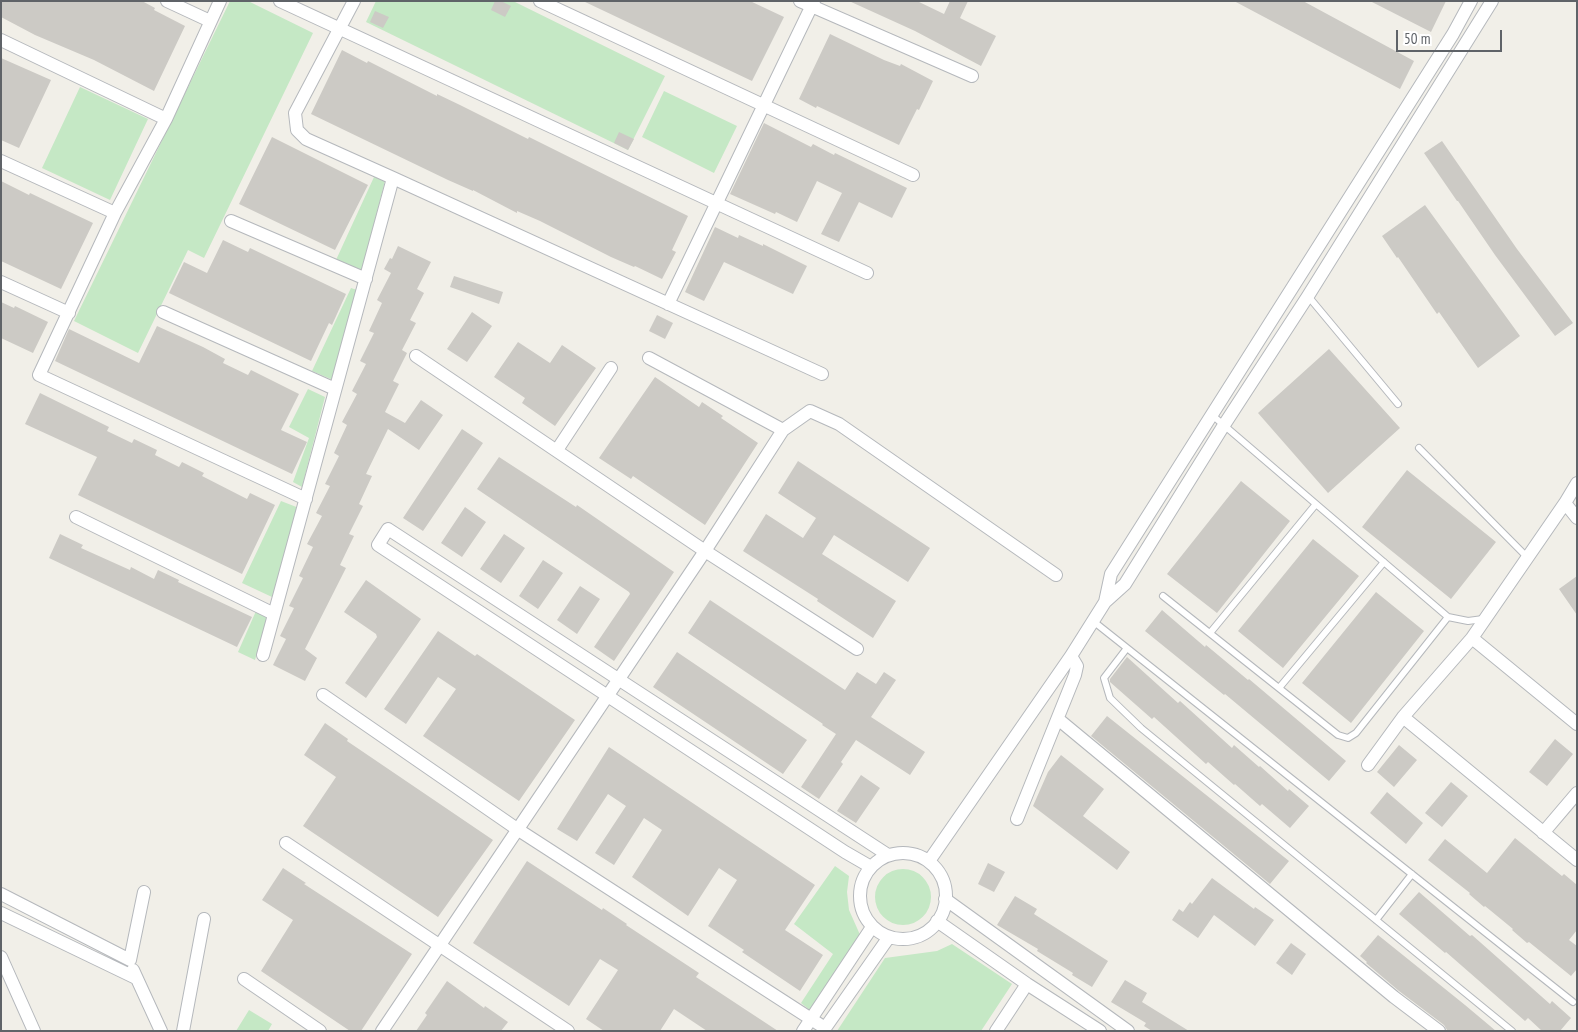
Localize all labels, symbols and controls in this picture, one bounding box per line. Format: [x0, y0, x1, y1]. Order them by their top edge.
scale bar [1398, 20, 1504, 52]
text: 50 m [1404, 29, 1430, 48]

